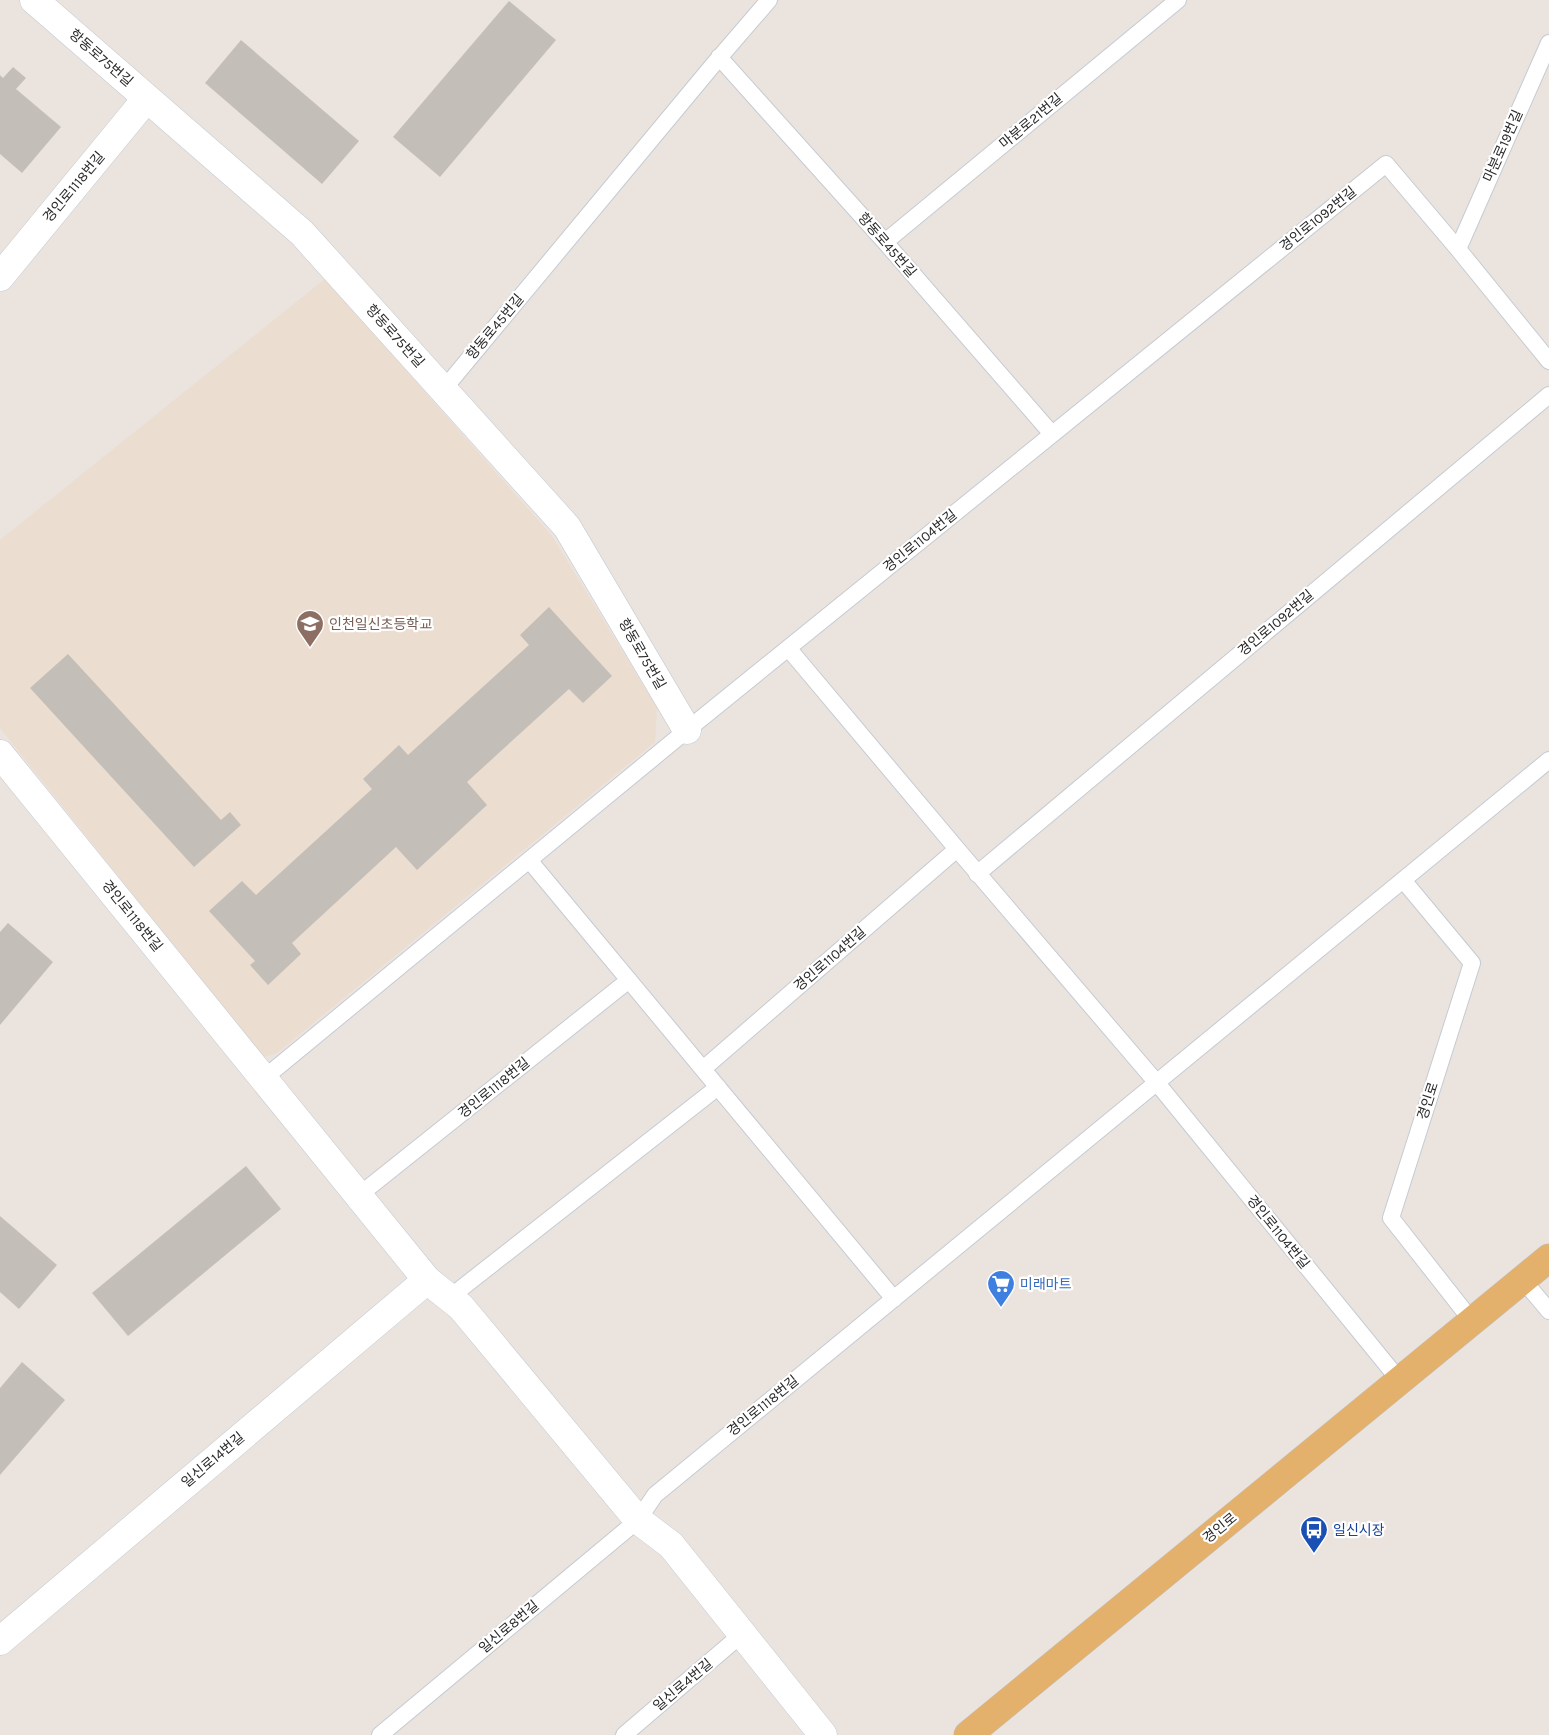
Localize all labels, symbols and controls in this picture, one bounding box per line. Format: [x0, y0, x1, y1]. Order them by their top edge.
street label: 항동로75번길 [66, 26, 136, 90]
street label: 마분로21번길 [996, 90, 1066, 152]
street label: 마분로19번길 [1480, 107, 1526, 185]
street label: 경인로1118번길 [40, 148, 108, 226]
street label: 경인로1092번길 [1276, 183, 1360, 255]
street label: 항동로45번길 [854, 209, 920, 281]
street label: 항동로45번길 [463, 291, 527, 363]
street label: 항동로75번길 [362, 301, 428, 371]
street label: 경인로1104번길 [880, 506, 960, 576]
street label: 경인로1092번길 [1235, 586, 1317, 660]
school or university icon: 인천일신초등학교 [295, 609, 325, 648]
place label: 인천일신초등학교 [329, 616, 432, 633]
street label: 항동로75번길 [615, 616, 669, 692]
street label: 경인로1118번길 [98, 877, 166, 955]
street label: 경인로1104번길 [791, 923, 869, 995]
street label: 경인로1118번길 [455, 1054, 533, 1122]
street label: 경인로 [1414, 1080, 1442, 1122]
street label: 경인로1104번길 [1243, 1192, 1313, 1272]
supermarket icon: 미래마트 [986, 1269, 1016, 1308]
place label: 미래마트 [1020, 1276, 1072, 1293]
street label: 경인로1118번길 [724, 1372, 802, 1440]
street label: 일신로14번길 [178, 1429, 248, 1491]
street label: 경인로 [1200, 1509, 1240, 1547]
bus stop icon: 일신시장 [1299, 1515, 1329, 1554]
place label: 일신시장 [1333, 1522, 1385, 1539]
street label: 일신로8번길 [476, 1597, 542, 1657]
street label: 일신로4번길 [650, 1655, 716, 1715]

